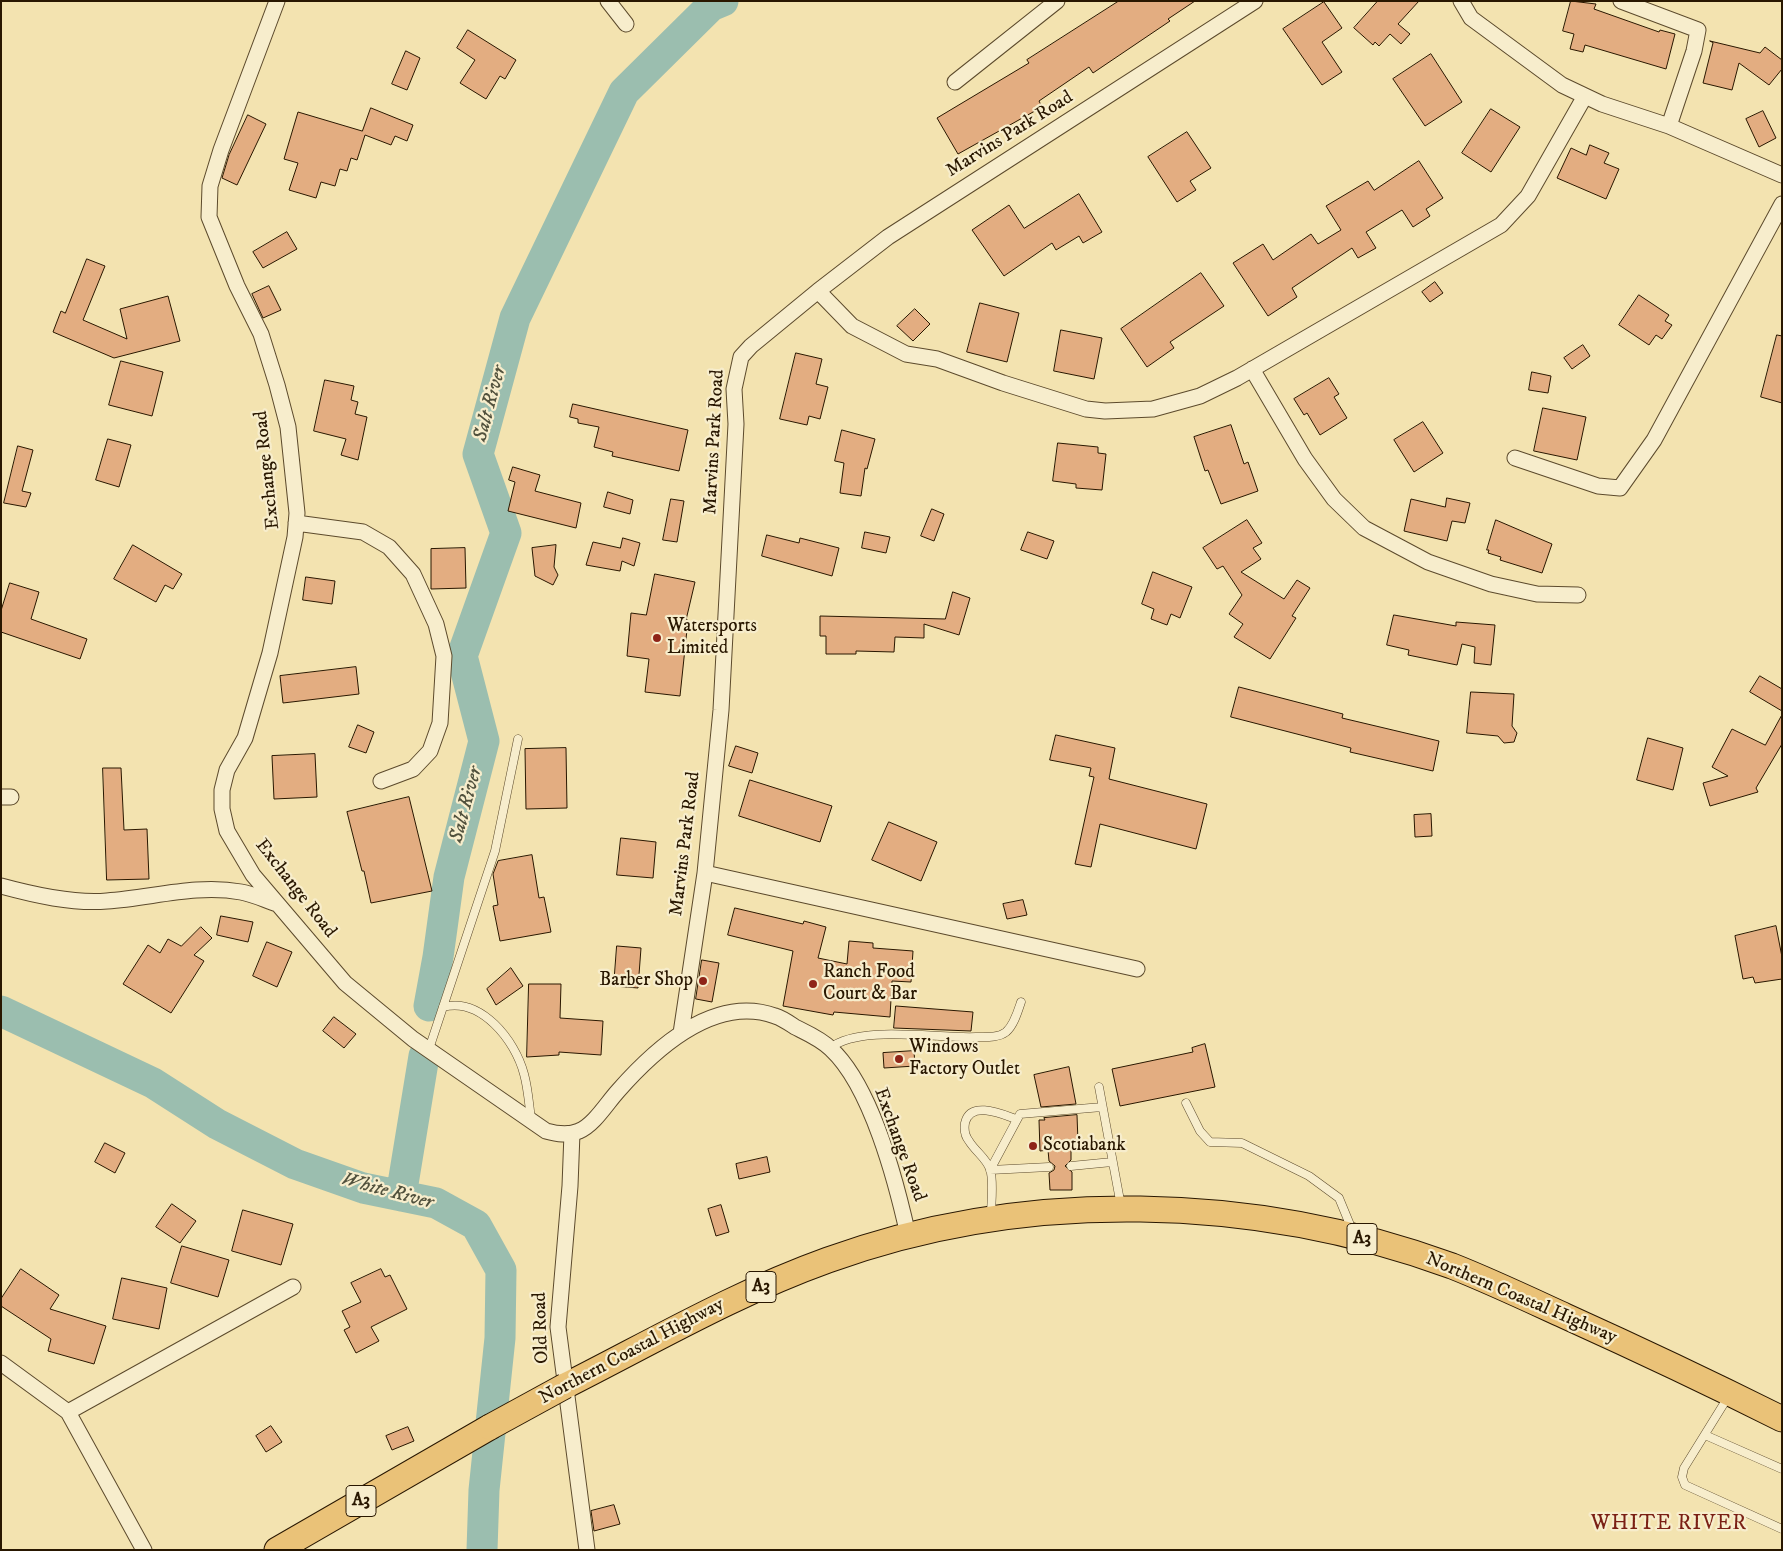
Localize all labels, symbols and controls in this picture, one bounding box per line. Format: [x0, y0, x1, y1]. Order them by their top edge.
street label: Marvins Park Road [942, 87, 1078, 183]
water label: Salt River [469, 363, 513, 445]
street label: Marvins Park Road [700, 369, 730, 515]
street label: Exchange Road [250, 409, 286, 531]
place label: Watersports Limited [667, 616, 757, 660]
marker: Watersports Limited [651, 632, 663, 644]
water label: Salt River [445, 764, 489, 846]
street label: Marvins Park Road [666, 771, 706, 917]
street label: Exchange Road [249, 835, 341, 943]
place label: Ranch Food Court & Bar [823, 962, 917, 1006]
place label: Barber Shop [599, 970, 693, 992]
marker: Barber Shop [697, 975, 709, 987]
marker: Ranch Food Court & Bar [807, 978, 819, 990]
place label: Windows Factory Outlet [909, 1037, 1020, 1081]
marker: Windows Factory Outlet [893, 1053, 905, 1065]
street label: Exchange Road [868, 1085, 930, 1205]
place label: Scotiabank [1043, 1135, 1126, 1157]
marker: Scotiabank [1027, 1140, 1039, 1152]
water label: White River [338, 1168, 436, 1216]
road number: A3 [1347, 1224, 1377, 1254]
street label: Northern Coastal Highway [1422, 1248, 1620, 1350]
road number: A3 [746, 1272, 776, 1302]
street label: Old Road [529, 1292, 555, 1364]
street label: Northern Coastal Highway [536, 1294, 728, 1410]
road number: A3 [346, 1485, 376, 1516]
district label: WHITE RIVER [1589, 1512, 1749, 1538]

